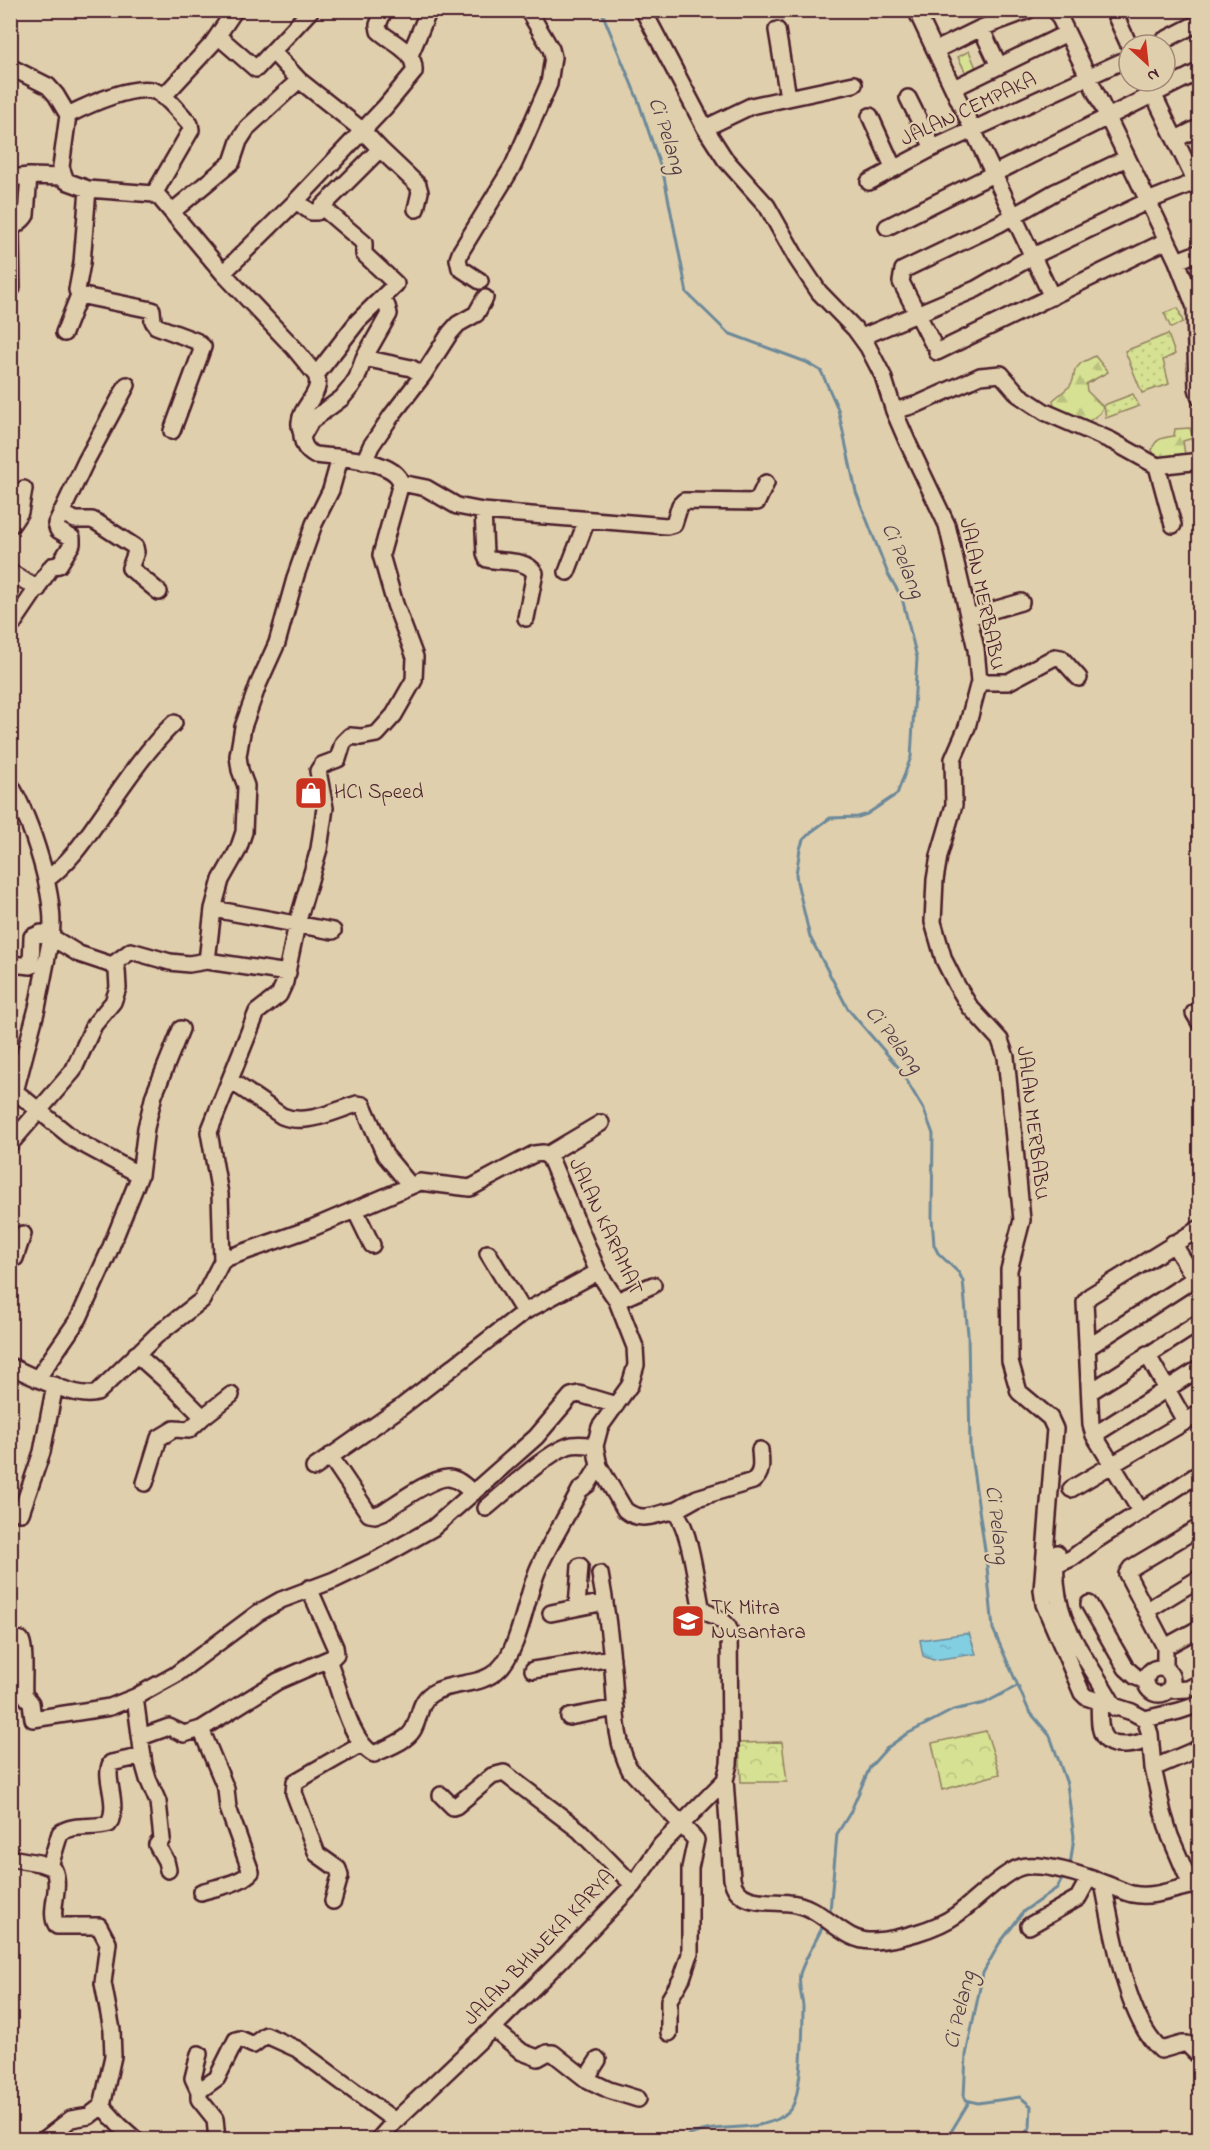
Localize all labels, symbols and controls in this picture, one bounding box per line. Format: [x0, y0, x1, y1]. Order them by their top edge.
north arrow [1117, 33, 1177, 93]
text: N [1142, 61, 1163, 88]
street label: JALAN CEMPAKA [896, 65, 1042, 155]
water label: Ci Pelang [639, 93, 694, 180]
street label: JALAN MERBABU [950, 515, 1012, 673]
water label: Ci Pelang [872, 518, 933, 605]
shop icon: HCI Speed [293, 775, 329, 811]
place label: HCI Speed [334, 778, 424, 808]
water label: Ci Pelang [856, 999, 931, 1082]
street label: JALAN MERBABU [1008, 1044, 1056, 1202]
street label: JALAN KARAMAT [560, 1153, 650, 1301]
water label: Ci Pelang [975, 1484, 1017, 1567]
place label: TK Mitra Nusantara [711, 1594, 806, 1648]
school or university icon: TK Mitra Nusantara [670, 1603, 706, 1639]
street label: JALAN BHINEKA KARYA [457, 1863, 623, 2033]
water label: Ci Pelang [937, 1967, 986, 2052]

